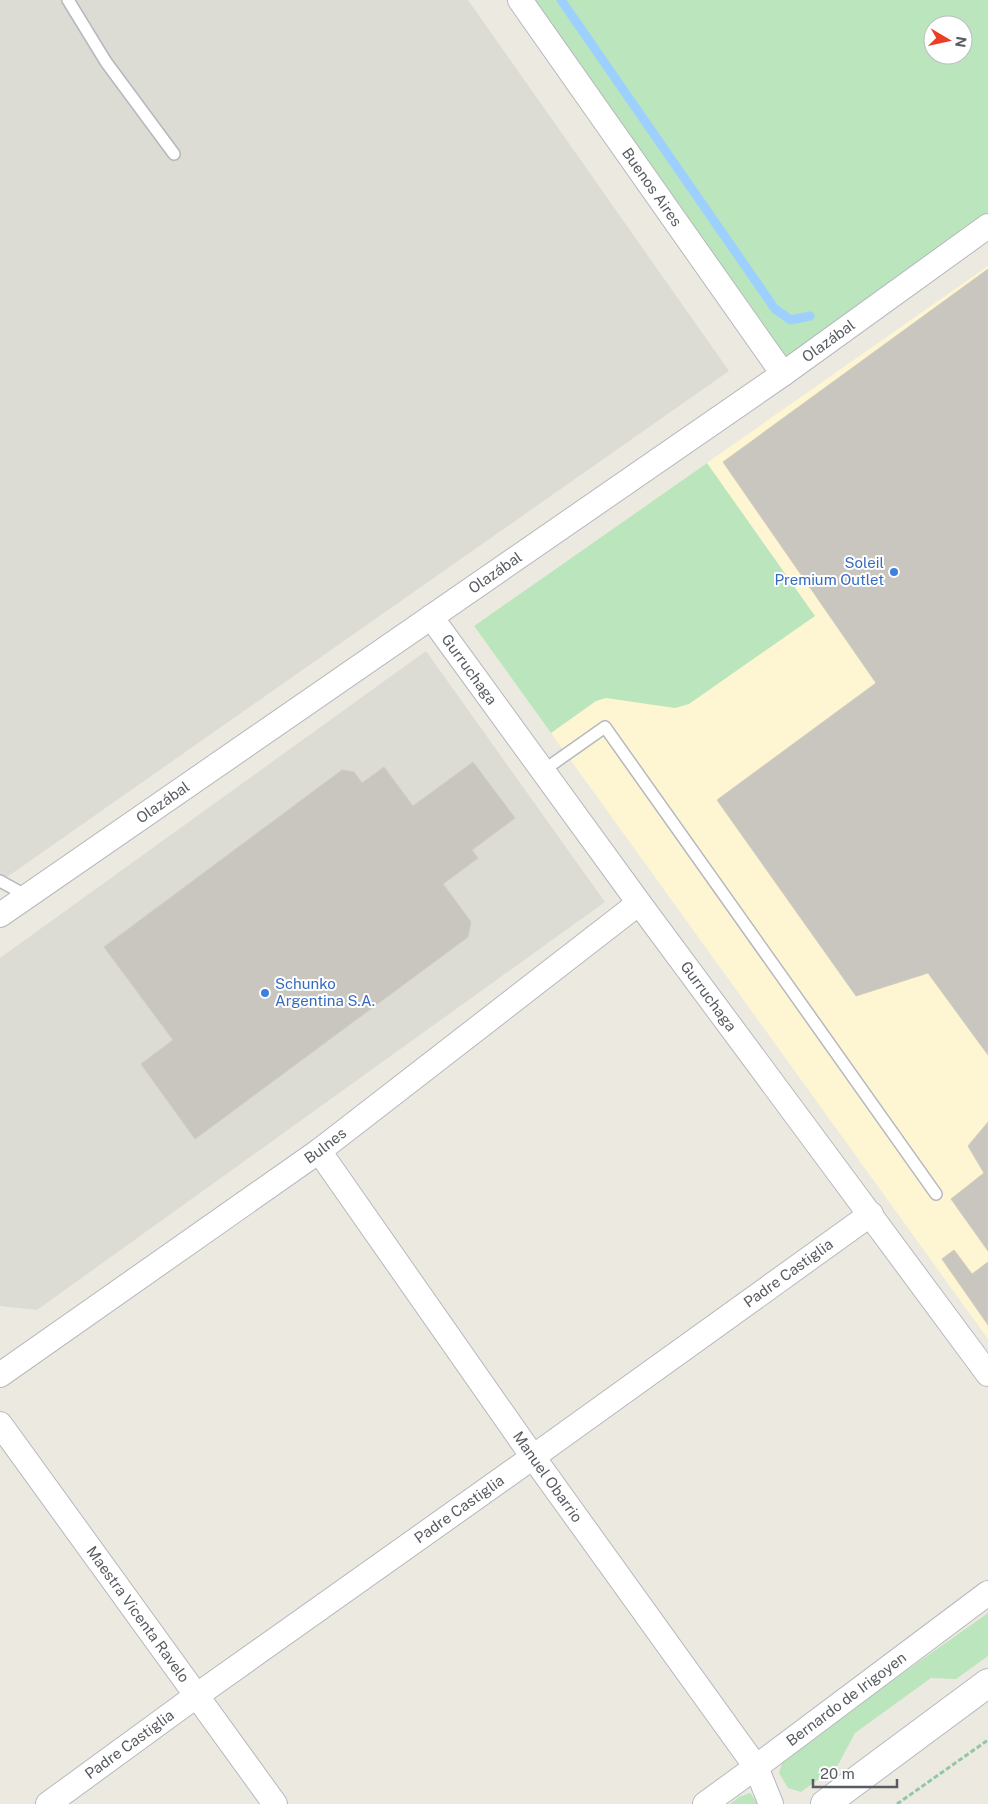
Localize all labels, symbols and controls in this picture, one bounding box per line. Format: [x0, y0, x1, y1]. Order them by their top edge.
north arrow [923, 15, 973, 65]
text: N [952, 35, 970, 49]
street label: Buenos Aires [619, 145, 686, 229]
street label: Olazábal [799, 316, 858, 365]
street label: Olazábal [465, 548, 525, 597]
place label: Soleil Premium Outlet [774, 554, 884, 588]
marker: Soleil Premium Outlet [888, 566, 900, 578]
street label: Gurruchaga [438, 631, 501, 708]
street label: Olazábal [133, 778, 193, 826]
street label: Gurruchaga [677, 958, 740, 1034]
place label: Schunko Argentina S.A. [275, 975, 375, 1009]
marker: Schunko Argentina S.A. [259, 987, 271, 999]
street label: Bulnes [301, 1124, 349, 1167]
street label: Padre Castiglia [740, 1235, 836, 1311]
street label: Manuel Obarrio [510, 1428, 586, 1525]
street label: Padre Castiglia [411, 1471, 507, 1546]
street label: Maestra Vicenta Ravelo [83, 1543, 193, 1685]
street label: Bernardo de Irigoyen [783, 1648, 909, 1749]
street label: Padre Castiglia [82, 1706, 177, 1782]
scale bar [813, 1756, 897, 1788]
text: 20 m [820, 1765, 855, 1782]

